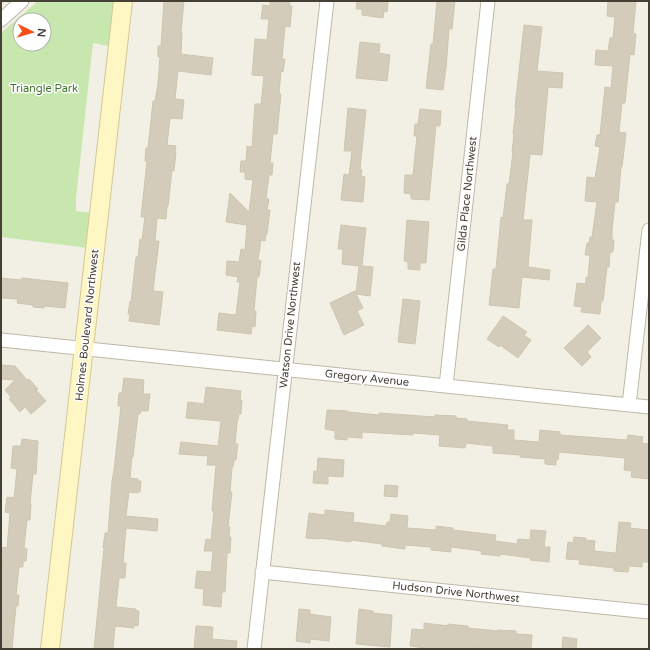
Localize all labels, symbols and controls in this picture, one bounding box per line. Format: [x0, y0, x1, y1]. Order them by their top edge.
north arrow [12, 12, 52, 52]
text: N [35, 28, 48, 38]
park label: Triangle Park [10, 82, 78, 95]
street label: Gilda Place Northwest [454, 136, 480, 252]
street label: Holmes Boulevard Northwest [73, 249, 101, 401]
street label: Watson Drive Northwest [277, 261, 303, 389]
street label: Gregory Avenue [324, 367, 410, 389]
street label: Hudson Drive Northwest [392, 579, 520, 605]

